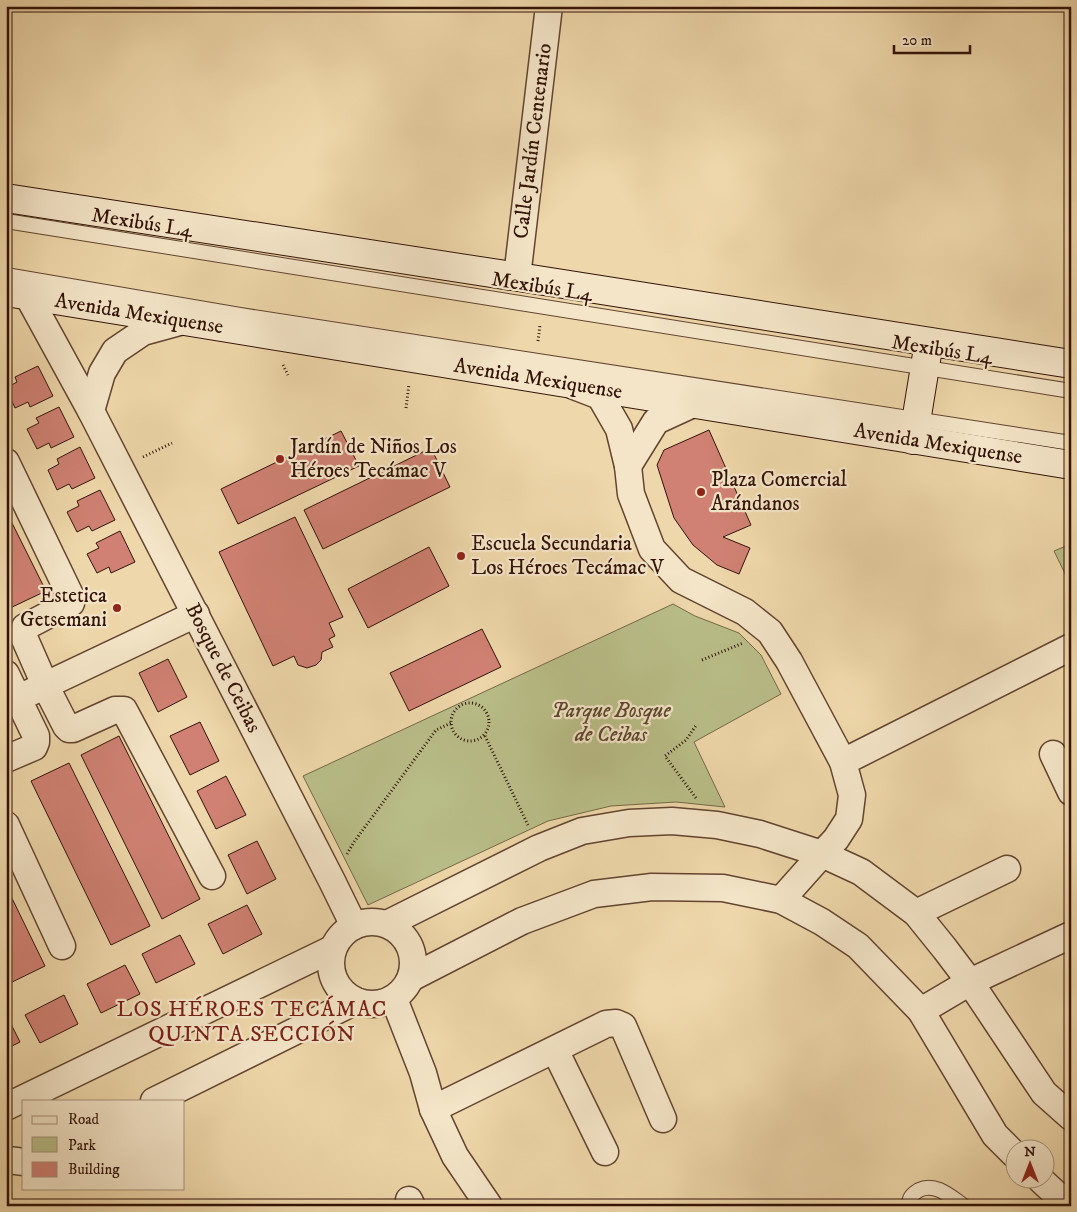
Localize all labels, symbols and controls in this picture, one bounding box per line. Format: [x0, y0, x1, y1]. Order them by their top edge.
scale bar [894, 22, 971, 54]
text: 20 m [902, 31, 932, 50]
street label: Calle Jardín Centenario [508, 42, 558, 240]
street label: Mexibús L4 [90, 202, 195, 244]
street label: Mexibús L4 [490, 266, 595, 308]
street label: Avenida Mexiquense [53, 288, 225, 340]
street label: Mexibús L4 [890, 329, 995, 371]
street label: Avenida Mexiquense [452, 353, 624, 405]
street label: Avenida Mexiquense [852, 418, 1024, 470]
place label: Jardín de Niños Los Héroes Tecámac V [288, 434, 457, 484]
marker: Jardín de Niños Los Héroes Tecámac V [274, 453, 286, 465]
place label: Plaza Comercial Arándanos [711, 467, 848, 517]
marker: Plaza Comercial Arándanos [695, 486, 707, 498]
place label: Escuela Secundaria Los Héroes Tecámac V [471, 531, 665, 581]
marker: Escuela Secundaria Los Héroes Tecámac V [455, 550, 467, 562]
place label: Estetica Getsemani [20, 583, 107, 633]
street label: Bosque de Ceibas [179, 599, 267, 737]
marker: Estetica Getsemani [111, 602, 123, 614]
park label: Parque Bosque de Ceibas [551, 698, 671, 748]
district label: LOS HÉROES TECÁMAC QUINTA SECCIÓN [117, 995, 387, 1048]
legend [22, 1100, 185, 1190]
text: Road [68, 1110, 100, 1129]
text: Park [68, 1136, 97, 1155]
north arrow [1004, 1140, 1054, 1190]
text: N [1024, 1143, 1036, 1161]
text: Building [68, 1160, 120, 1179]

